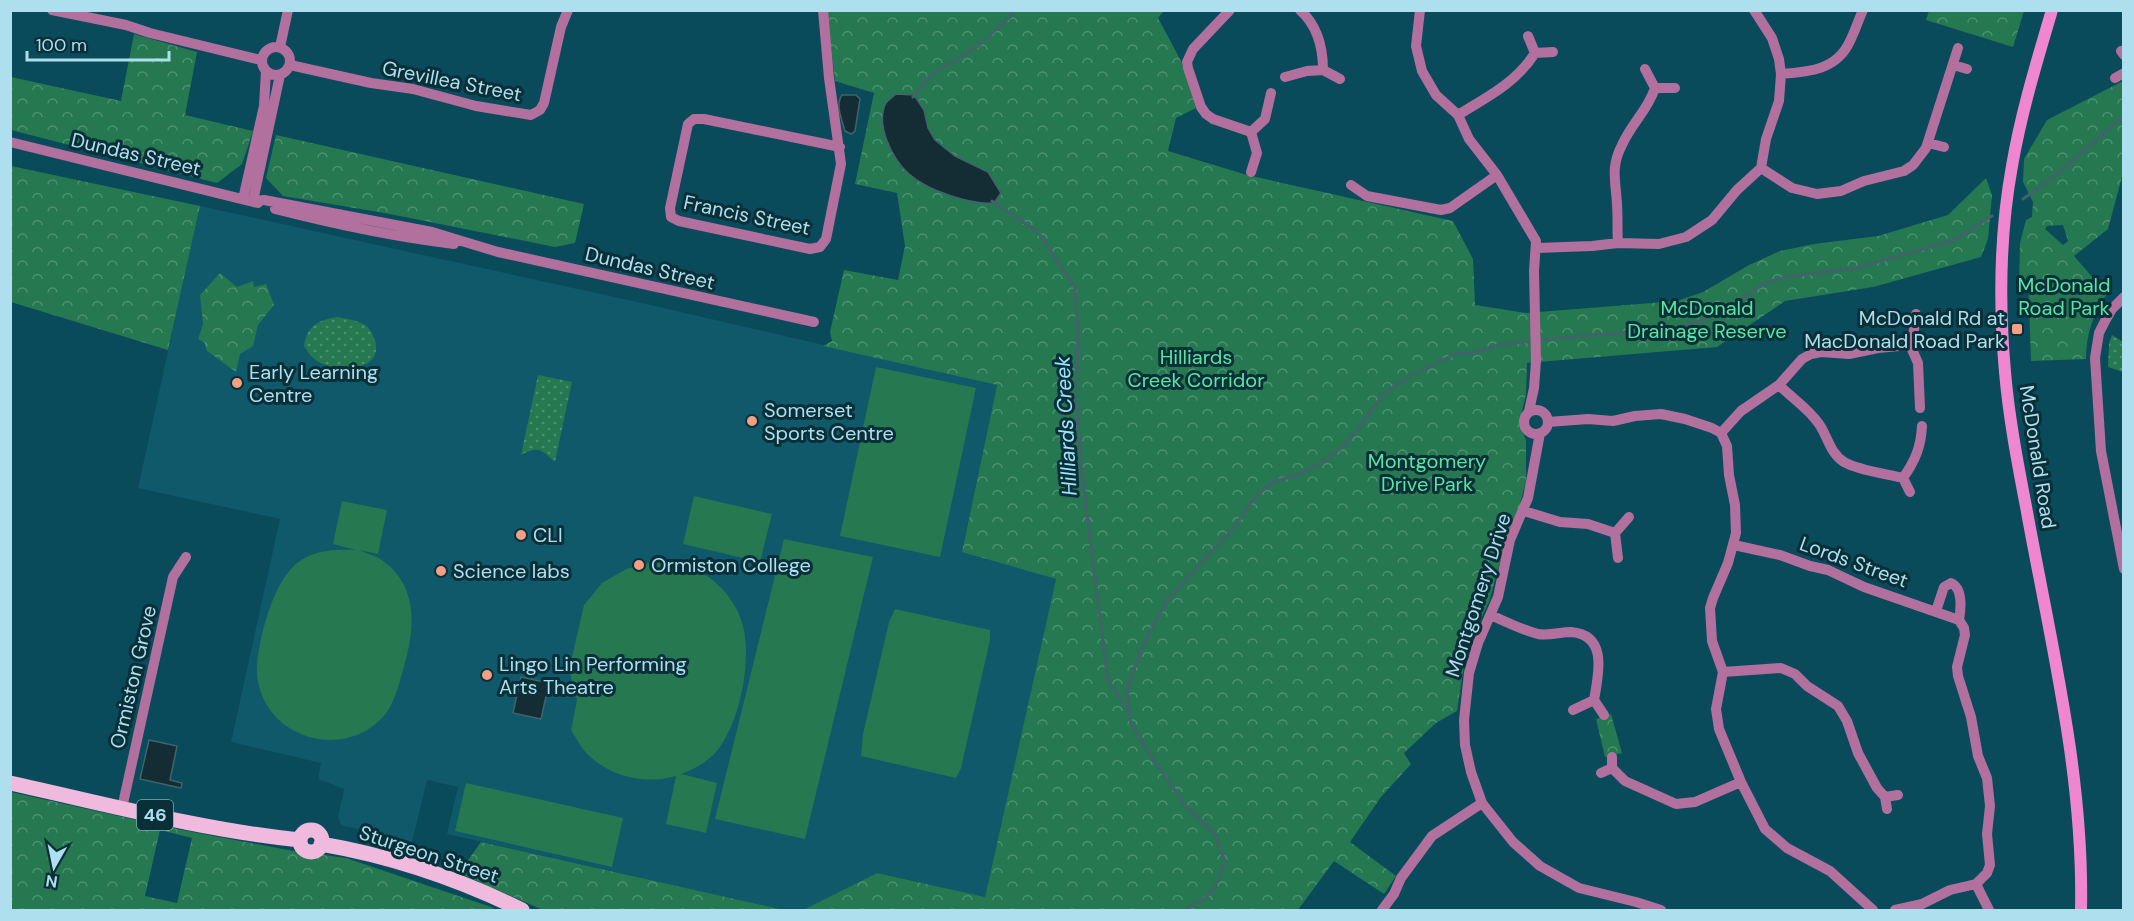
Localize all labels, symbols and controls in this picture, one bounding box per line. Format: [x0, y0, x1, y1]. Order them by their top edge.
scale bar [27, 24, 170, 62]
text: 100 m [36, 33, 87, 57]
street label: Grevillea Street [380, 55, 524, 107]
street label: Dundas Street [69, 126, 203, 182]
street label: Francis Street [681, 189, 813, 241]
street label: Dundas Street [583, 240, 717, 296]
park label: McDonald Road Park [2017, 272, 2111, 321]
park label: McDonald Drainage Reserve [1627, 295, 1787, 344]
place label: McDonald Rd at MacDonald Road Park [1804, 305, 2005, 354]
marker: McDonald Rd at MacDonald Road Park [2010, 322, 2024, 336]
park label: Hilliards Creek Corridor [1127, 344, 1265, 393]
water label: Hilliards Creek [1048, 355, 1084, 497]
place label: Early Learning Centre [249, 359, 378, 408]
marker: Early Learning Centre [230, 376, 244, 390]
street label: McDonald Road [2014, 383, 2062, 531]
place label: Somerset Sports Centre [764, 397, 894, 446]
marker: Somerset Sports Centre [745, 414, 759, 428]
park label: Montgomery Drive Park [1368, 448, 1486, 497]
street label: Montgomery Drive [1439, 510, 1517, 680]
place label: CLI [533, 522, 563, 548]
marker: CLI [514, 528, 528, 542]
street label: Lords Street [1796, 530, 1912, 594]
place label: Ormiston College [651, 552, 811, 578]
place label: Science labs [453, 558, 570, 584]
marker: Ormiston College [632, 558, 646, 572]
marker: Science labs [434, 564, 448, 578]
street label: Ormiston Grove [104, 603, 162, 751]
place label: Lingo Lin Performing Arts Theatre [499, 651, 687, 700]
marker: Lingo Lin Performing Arts Theatre [480, 668, 494, 682]
road number: 46 [137, 800, 173, 830]
street label: Sturgeon Street [356, 819, 502, 889]
north arrow [24, 837, 84, 897]
text: N [44, 870, 59, 893]

